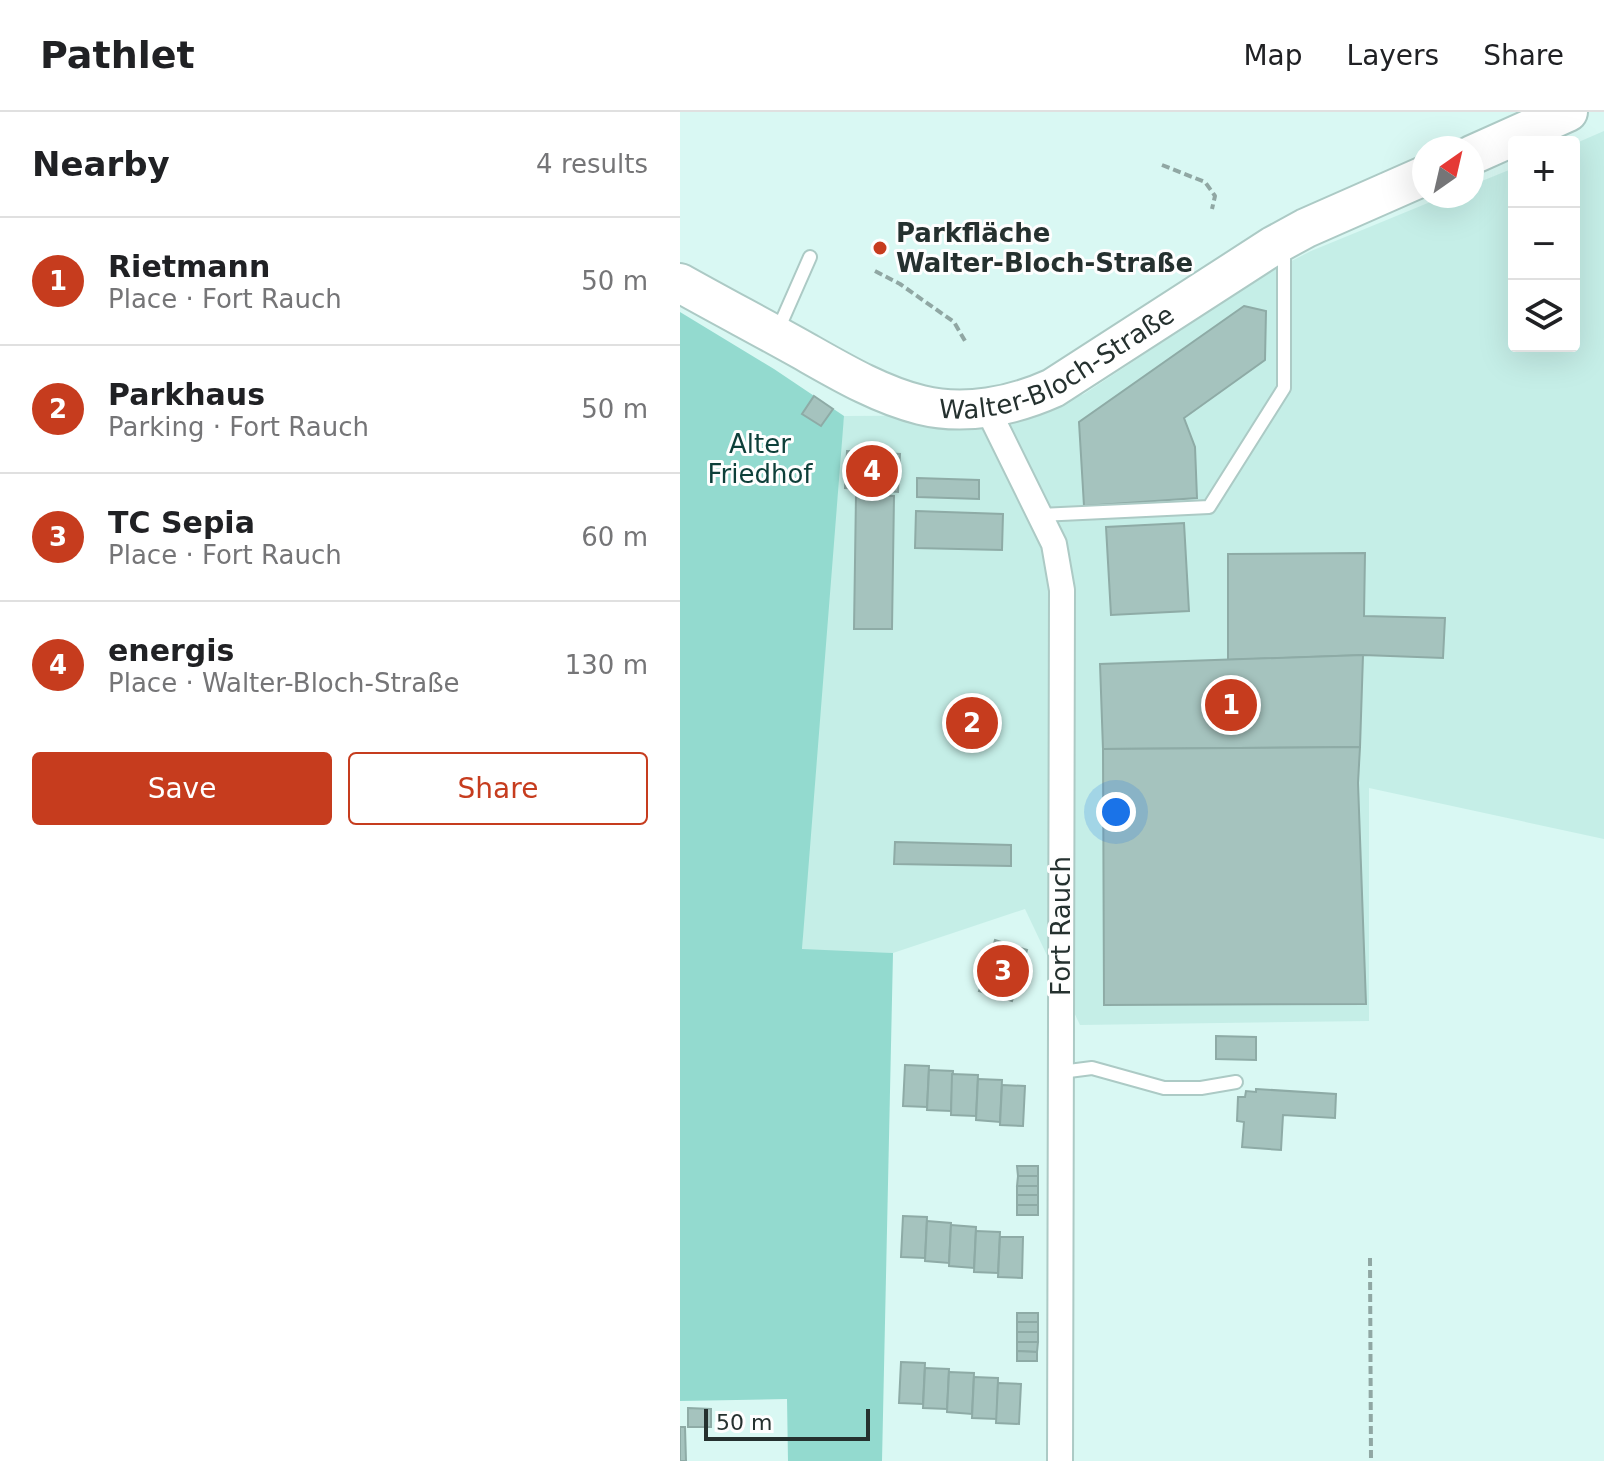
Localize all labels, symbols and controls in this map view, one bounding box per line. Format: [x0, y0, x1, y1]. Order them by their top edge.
text: Pathlet [40, 33, 195, 77]
text: Map [1243, 39, 1303, 72]
text: Layers [1347, 39, 1439, 72]
text: Share [1483, 39, 1564, 72]
north arrow [1412, 136, 1484, 208]
map controls [1508, 136, 1580, 352]
button: + [1508, 136, 1580, 208]
text: Nearby [32, 144, 170, 184]
text: 4 results [536, 149, 648, 179]
button: − [1508, 208, 1580, 280]
place label: Parkfläche Walter-Bloch-Straße [896, 218, 1193, 278]
marker: Parkfläche Walter-Bloch-Straße [871, 239, 889, 257]
text: Rietmann [108, 249, 270, 284]
text: 1 [49, 266, 67, 296]
text: 50 m [581, 266, 648, 296]
button: layers [1508, 280, 1580, 352]
text: Place · Fort Rauch [108, 284, 342, 314]
street label: Walter-Bloch-Straße [938, 299, 1179, 425]
text: Parkhaus [108, 377, 265, 412]
text: 2 [49, 394, 67, 424]
text: 50 m [581, 394, 648, 424]
text: Parking · Fort Rauch [108, 412, 369, 442]
park label: Alter Friedhof [707, 429, 813, 489]
pin: 4 [846, 441, 898, 501]
text: TC Sepia [108, 505, 255, 540]
text: 3 [49, 522, 67, 552]
text: 60 m [581, 522, 648, 552]
text: Place · Fort Rauch [108, 540, 342, 570]
text: energis [108, 633, 234, 668]
text: 4 [49, 650, 67, 680]
text: 130 m [565, 650, 648, 680]
text: Place · Walter-Bloch-Straße [108, 668, 460, 698]
pin: 1 [1205, 675, 1257, 735]
pin: 2 [946, 693, 998, 753]
button: Save [32, 752, 332, 825]
button: Share [348, 752, 648, 825]
your location [1096, 792, 1136, 832]
street label: Fort Rauch [1046, 856, 1076, 996]
pin: 3 [977, 941, 1029, 1001]
scale bar [704, 1405, 870, 1441]
text: 50 m [716, 1410, 772, 1435]

